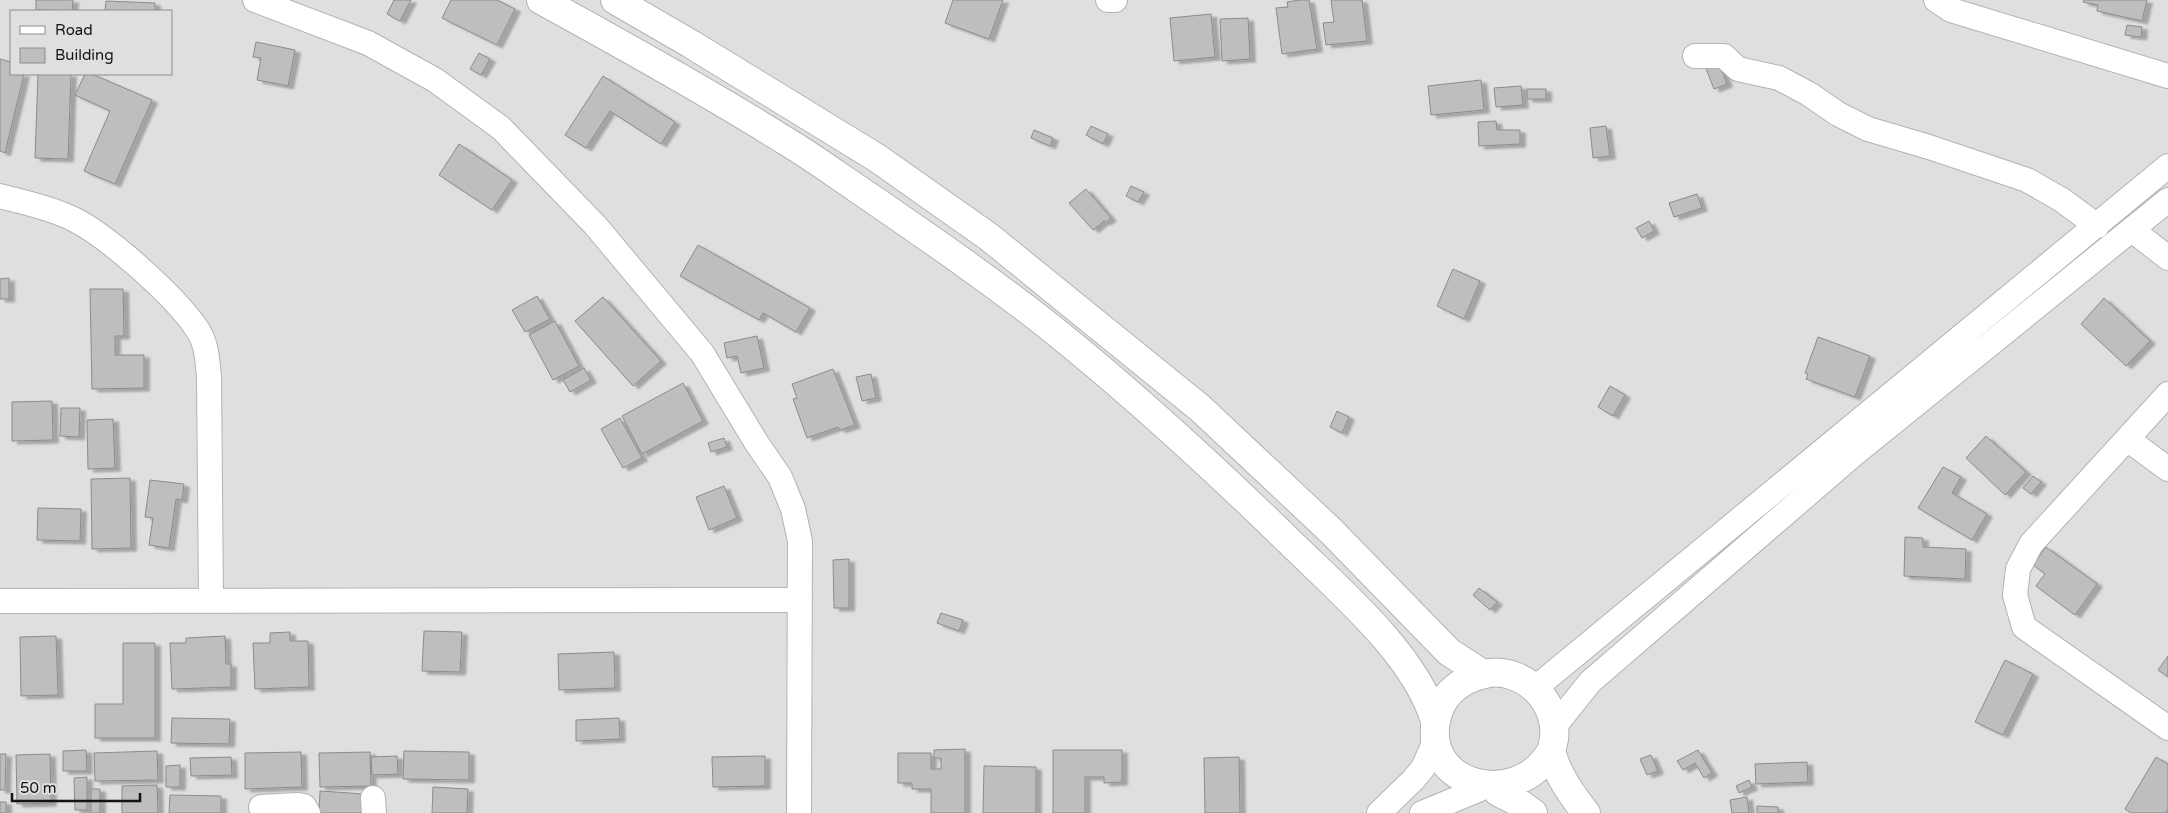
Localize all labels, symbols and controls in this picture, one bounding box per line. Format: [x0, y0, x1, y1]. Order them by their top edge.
legend [10, 10, 172, 75]
text: Road [55, 21, 93, 39]
text: Building [55, 46, 114, 64]
scale bar [12, 770, 140, 802]
text: 50 m [20, 779, 57, 797]

